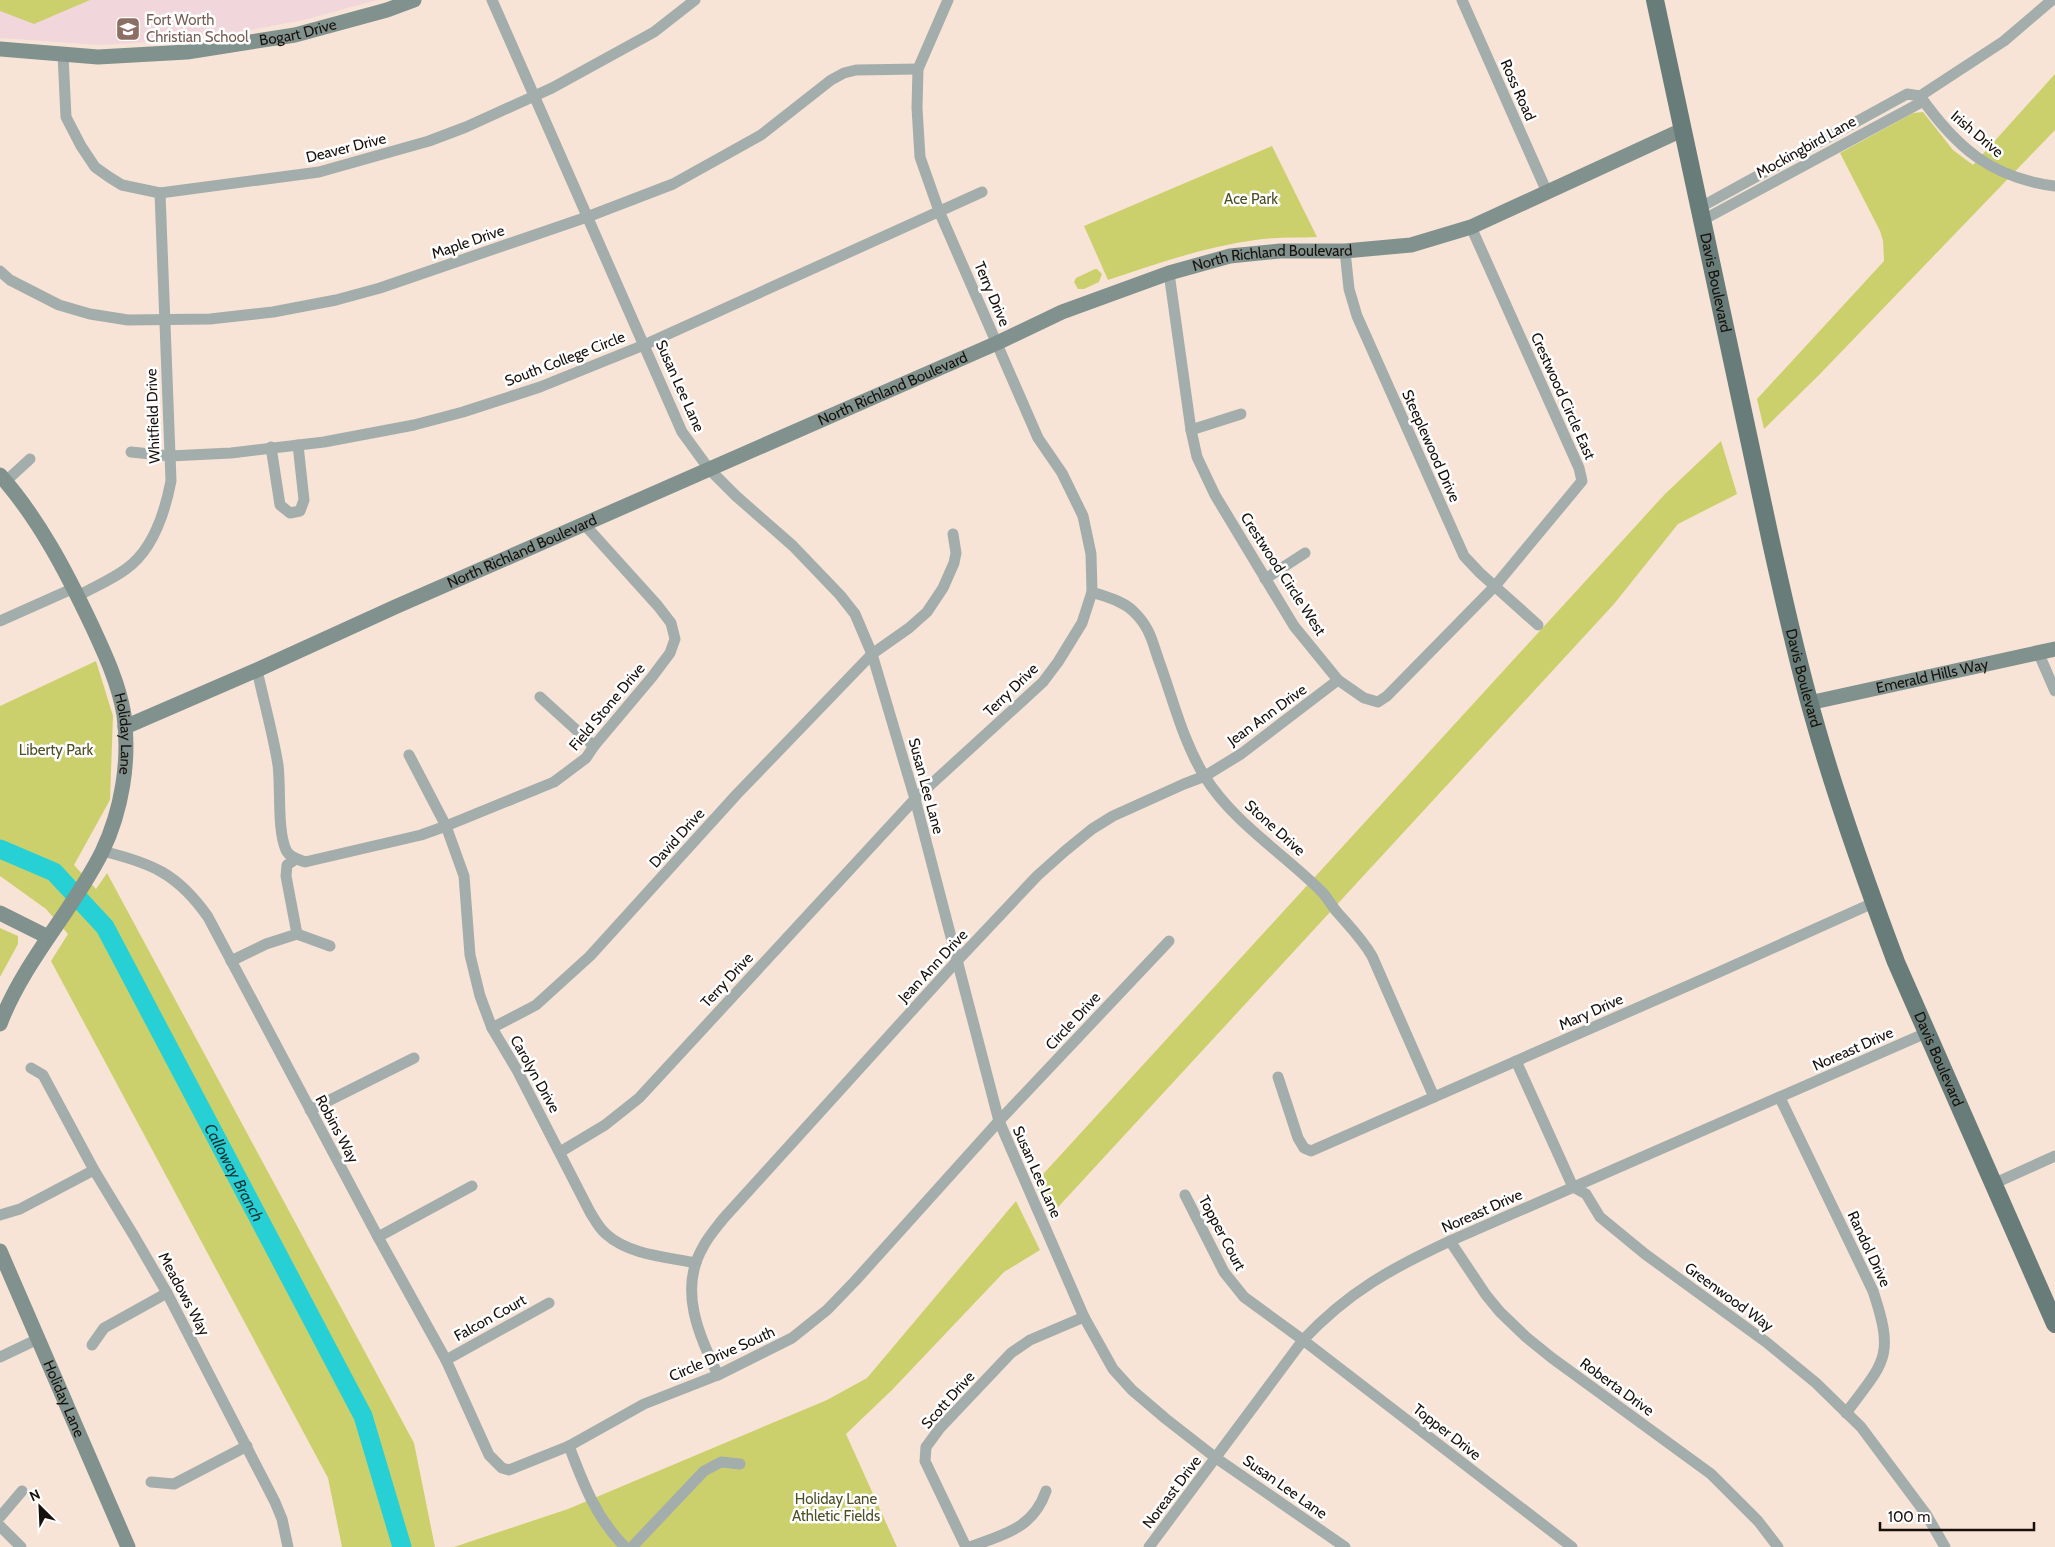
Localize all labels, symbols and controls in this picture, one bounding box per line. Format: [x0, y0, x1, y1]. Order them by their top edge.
place label: Fort Worth Christian School [146, 11, 249, 46]
street label: Bogart Drive [258, 15, 339, 50]
school or university icon: Fort Worth Christian School [115, 16, 141, 42]
street label: Ross Road [1496, 56, 1540, 124]
street label: Irish Drive [1947, 107, 2007, 161]
street label: Mockingbird Lane [1753, 112, 1859, 182]
street label: Deaver Drive [304, 129, 388, 167]
park label: Ace Park [1224, 190, 1278, 208]
street label: Maple Drive [429, 221, 507, 263]
street label: Davis Boulevard [1696, 231, 1735, 334]
street label: North Richland Boulevard [1190, 241, 1353, 275]
street label: Terry Drive [970, 259, 1014, 329]
street label: South College Circle [502, 328, 628, 390]
street label: Crestwood Circle East [1527, 330, 1599, 462]
street label: Susan Lee Lane [652, 337, 708, 435]
street label: North Richland Boulevard [815, 348, 970, 429]
street label: Whitfield Drive [142, 368, 164, 464]
street label: Steeplewood Drive [1398, 387, 1464, 505]
street label: Crestwood Circle West [1237, 509, 1329, 639]
street label: North Richland Boulevard [444, 511, 599, 592]
street label: Davis Boulevard [1782, 627, 1825, 729]
street label: Emerald Hills Way [1874, 655, 1990, 697]
street label: Field Stone Drive [565, 659, 649, 754]
street label: Terry Drive [980, 659, 1042, 720]
street label: Jean Ann Drive [1223, 680, 1310, 750]
street label: Holiday Lane [110, 691, 135, 776]
street label: Susan Lee Lane [905, 736, 948, 836]
park label: Liberty Park [19, 741, 94, 759]
street label: Stone Drive [1241, 796, 1309, 860]
street label: David Drive [646, 804, 709, 871]
street label: Jean Ann Drive [894, 926, 972, 1007]
street label: Terry Drive [697, 949, 757, 1011]
street label: Circle Drive [1042, 988, 1104, 1054]
street label: Mary Drive [1556, 990, 1626, 1034]
street label: Davis Boulevard [1910, 1009, 1967, 1109]
street label: Noreast Drive [1810, 1023, 1896, 1075]
street label: Carolyn Drive [506, 1032, 564, 1116]
street label: Robins Way [312, 1092, 363, 1167]
water label: Calloway Branch [201, 1120, 268, 1225]
street label: Susan Lee Lane [1009, 1123, 1065, 1221]
street label: Noreast Drive [1439, 1185, 1525, 1237]
street label: Topper Court [1195, 1192, 1249, 1274]
street label: Randol Drive [1844, 1208, 1895, 1290]
street label: Meadows Way [154, 1249, 214, 1339]
street label: Greenwood Way [1681, 1259, 1777, 1335]
street label: Falcon Court [451, 1291, 529, 1345]
street label: Circle Drive South [666, 1323, 778, 1385]
street label: Roberta Drive [1577, 1354, 1658, 1420]
street label: Holiday Lane [39, 1357, 89, 1440]
street label: Scott Drive [918, 1367, 979, 1432]
street label: Topper Drive [1409, 1400, 1485, 1464]
street label: Susan Lee Lane [1239, 1451, 1331, 1523]
street label: Noreast Drive [1139, 1452, 1205, 1532]
north arrow [15, 1482, 65, 1532]
text: N [27, 1485, 43, 1505]
park label: Holiday Lane Athletic Fields [792, 1490, 880, 1525]
scale bar [1880, 1500, 2034, 1532]
text: 100 m [1888, 1508, 1930, 1526]

